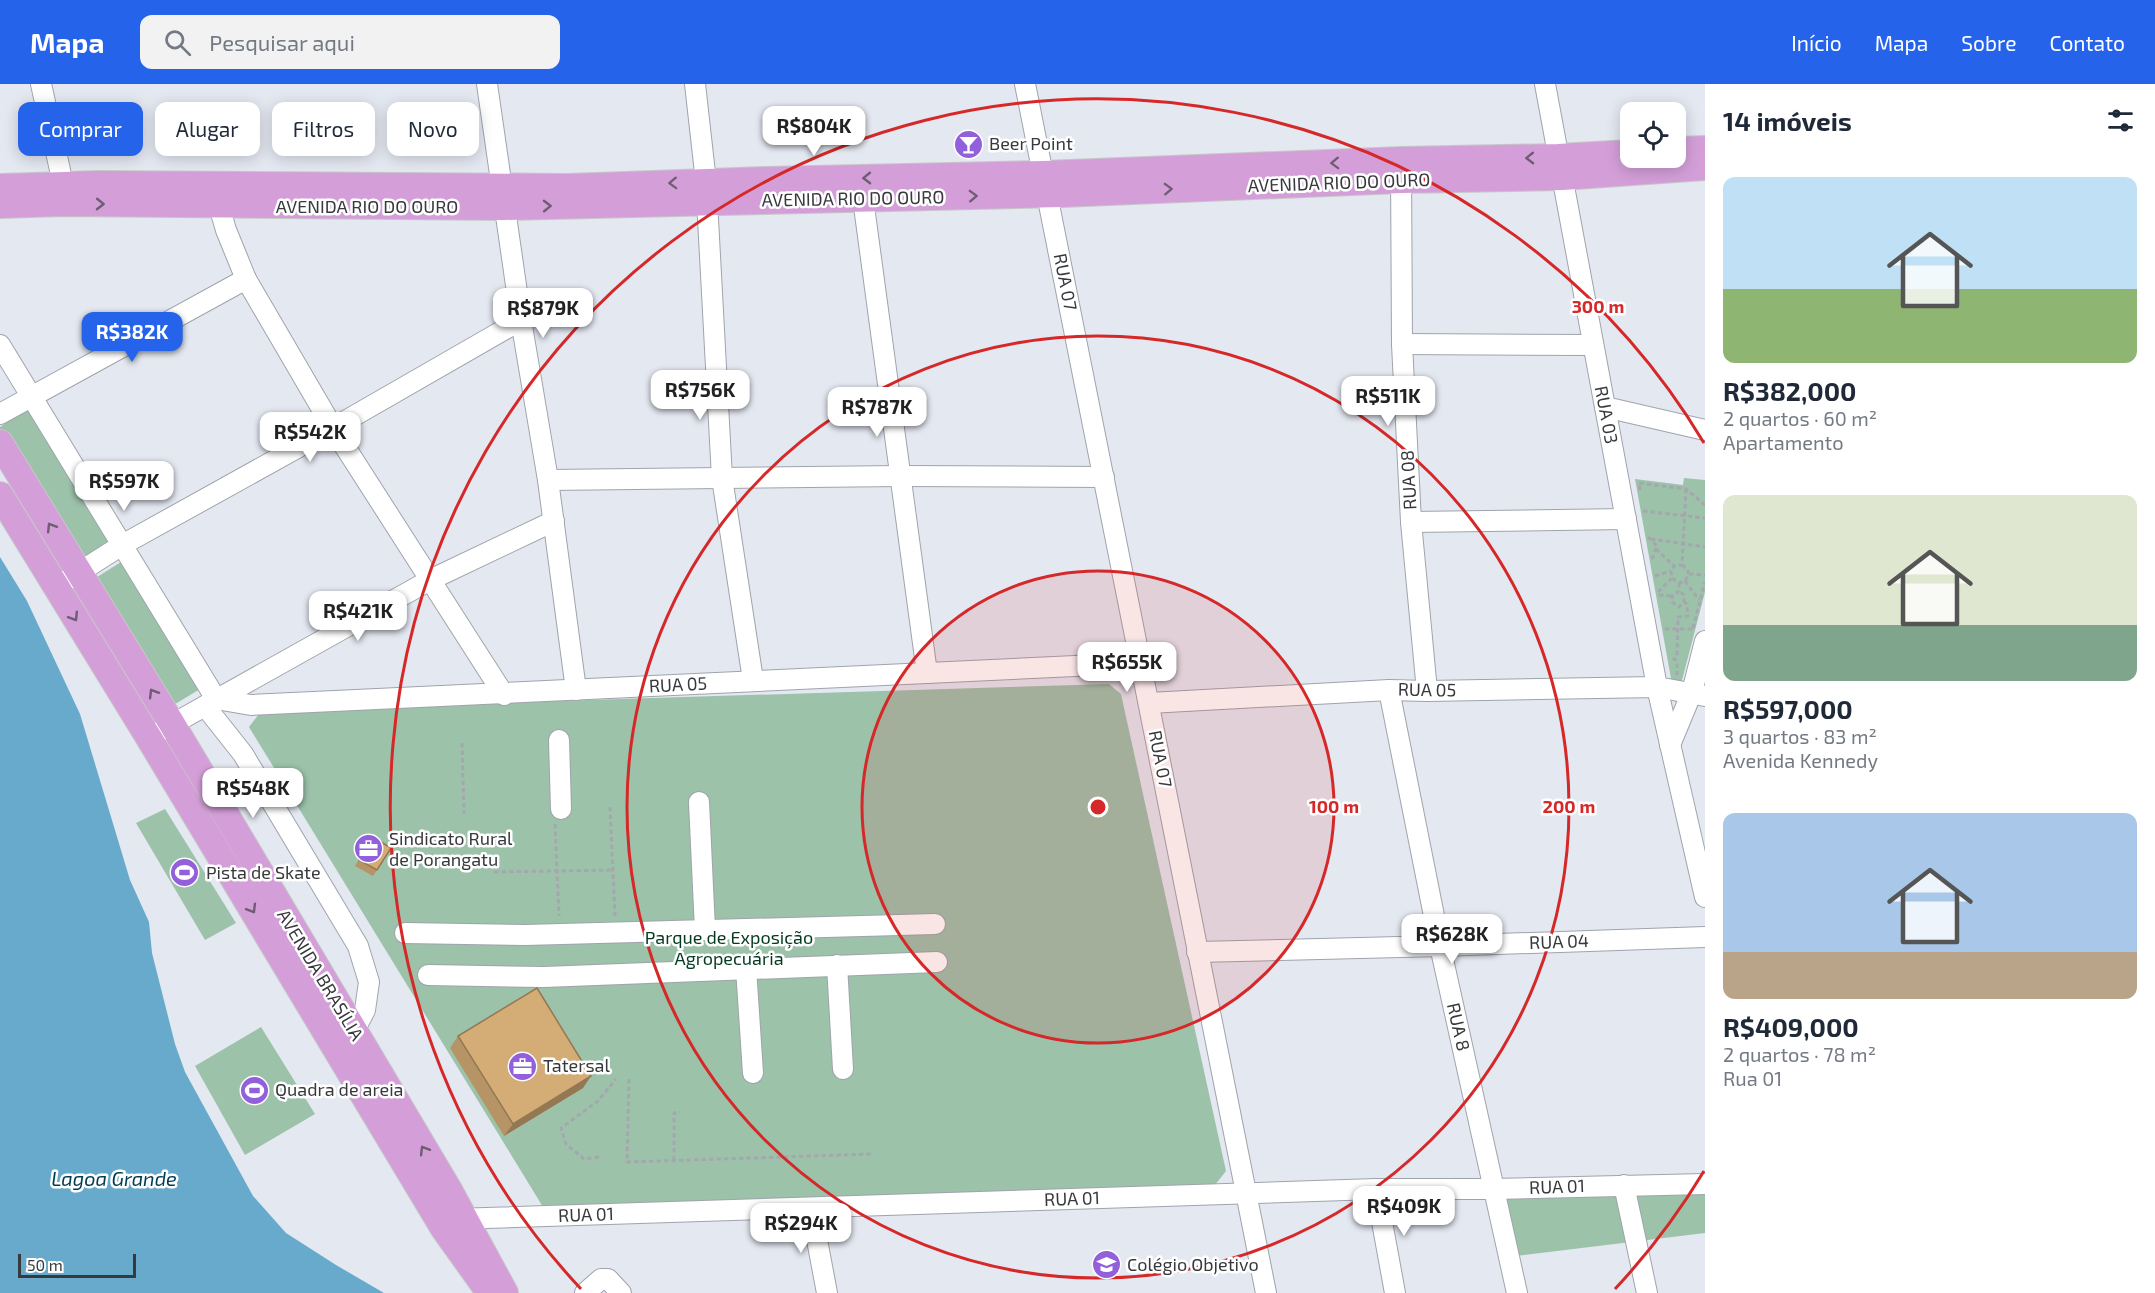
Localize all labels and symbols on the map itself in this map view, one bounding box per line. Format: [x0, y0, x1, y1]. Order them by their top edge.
pin: R$804K [765, 106, 863, 157]
bar icon: Beer Point [952, 128, 984, 160]
place label: Beer Point [989, 132, 1073, 154]
one-way arrow [1526, 152, 1535, 164]
one-way arrow [1331, 157, 1340, 169]
street label: AVENIDA RIO DO OURO [1247, 168, 1431, 196]
one-way arrow [863, 172, 872, 184]
one-way arrow [668, 177, 677, 189]
one-way arrow [1164, 183, 1173, 196]
street label: AVENIDA RIO DO OURO [761, 185, 945, 211]
one-way arrow [969, 190, 978, 202]
street label: AVENIDA RIO DO OURO [276, 195, 458, 217]
one-way arrow [96, 198, 105, 210]
one-way arrow [543, 200, 552, 212]
street label: RUA 07 [1050, 251, 1082, 312]
pin: R$879K [494, 288, 592, 339]
text: 300 m [1572, 295, 1624, 317]
pin: R$382K [83, 312, 181, 363]
pin: R$756K [651, 370, 749, 421]
pin: R$511K [1339, 376, 1437, 427]
street label: RUA 03 [1591, 384, 1623, 446]
pin: R$787K [828, 387, 926, 438]
pin: R$542K [261, 412, 359, 463]
street label: RUA 08 [1395, 450, 1421, 510]
pin: R$597K [75, 461, 173, 512]
one-way arrow [47, 523, 59, 533]
pin: R$421K [309, 591, 407, 642]
one-way arrow [66, 610, 77, 621]
pin: R$655K [1078, 642, 1176, 693]
street label: RUA 05 [648, 671, 708, 697]
street label: RUA 05 [1398, 677, 1456, 701]
one-way arrow [148, 689, 160, 699]
street label: RUA 07 [1145, 728, 1177, 789]
pin: R$548K [204, 768, 302, 819]
text: 100 m [1309, 795, 1359, 817]
text: 200 m [1543, 795, 1595, 817]
centre of rings [1088, 797, 1108, 817]
place label: Sindicato Rural de Porangatu [389, 827, 513, 870]
office icon: Sindicato Rural de Porangatu [352, 833, 384, 865]
sports icon: Pista de Skate [169, 857, 201, 889]
place label: Pista de Skate [206, 861, 321, 883]
one-way arrow [244, 903, 256, 913]
street label: AVENIDA BRASÍLIA [273, 905, 369, 1045]
pin: R$628K [1403, 914, 1501, 965]
park label: Parque de Exposição Agropecuária [645, 926, 813, 969]
street label: RUA 04 [1529, 929, 1589, 953]
street label: RUA 8 [1443, 1001, 1475, 1053]
office icon: Tatersal [506, 1050, 538, 1082]
place label: Tatersal [543, 1054, 610, 1076]
sports icon: Quadra de areia [238, 1074, 270, 1106]
place label: Quadra de areia [275, 1078, 403, 1100]
one-way arrow [420, 1146, 432, 1156]
water label: Lagoa Grande [51, 1166, 177, 1190]
street label: RUA 01 [1529, 1174, 1585, 1198]
street label: RUA 01 [1044, 1186, 1100, 1210]
pin: R$409K [1355, 1186, 1453, 1237]
street label: RUA 01 [558, 1202, 614, 1226]
pin: R$294K [752, 1203, 850, 1254]
school or university icon: Colégio Objetivo [1090, 1249, 1122, 1281]
scale bar [18, 1251, 136, 1278]
place label: Colégio Objetivo [1127, 1253, 1259, 1275]

